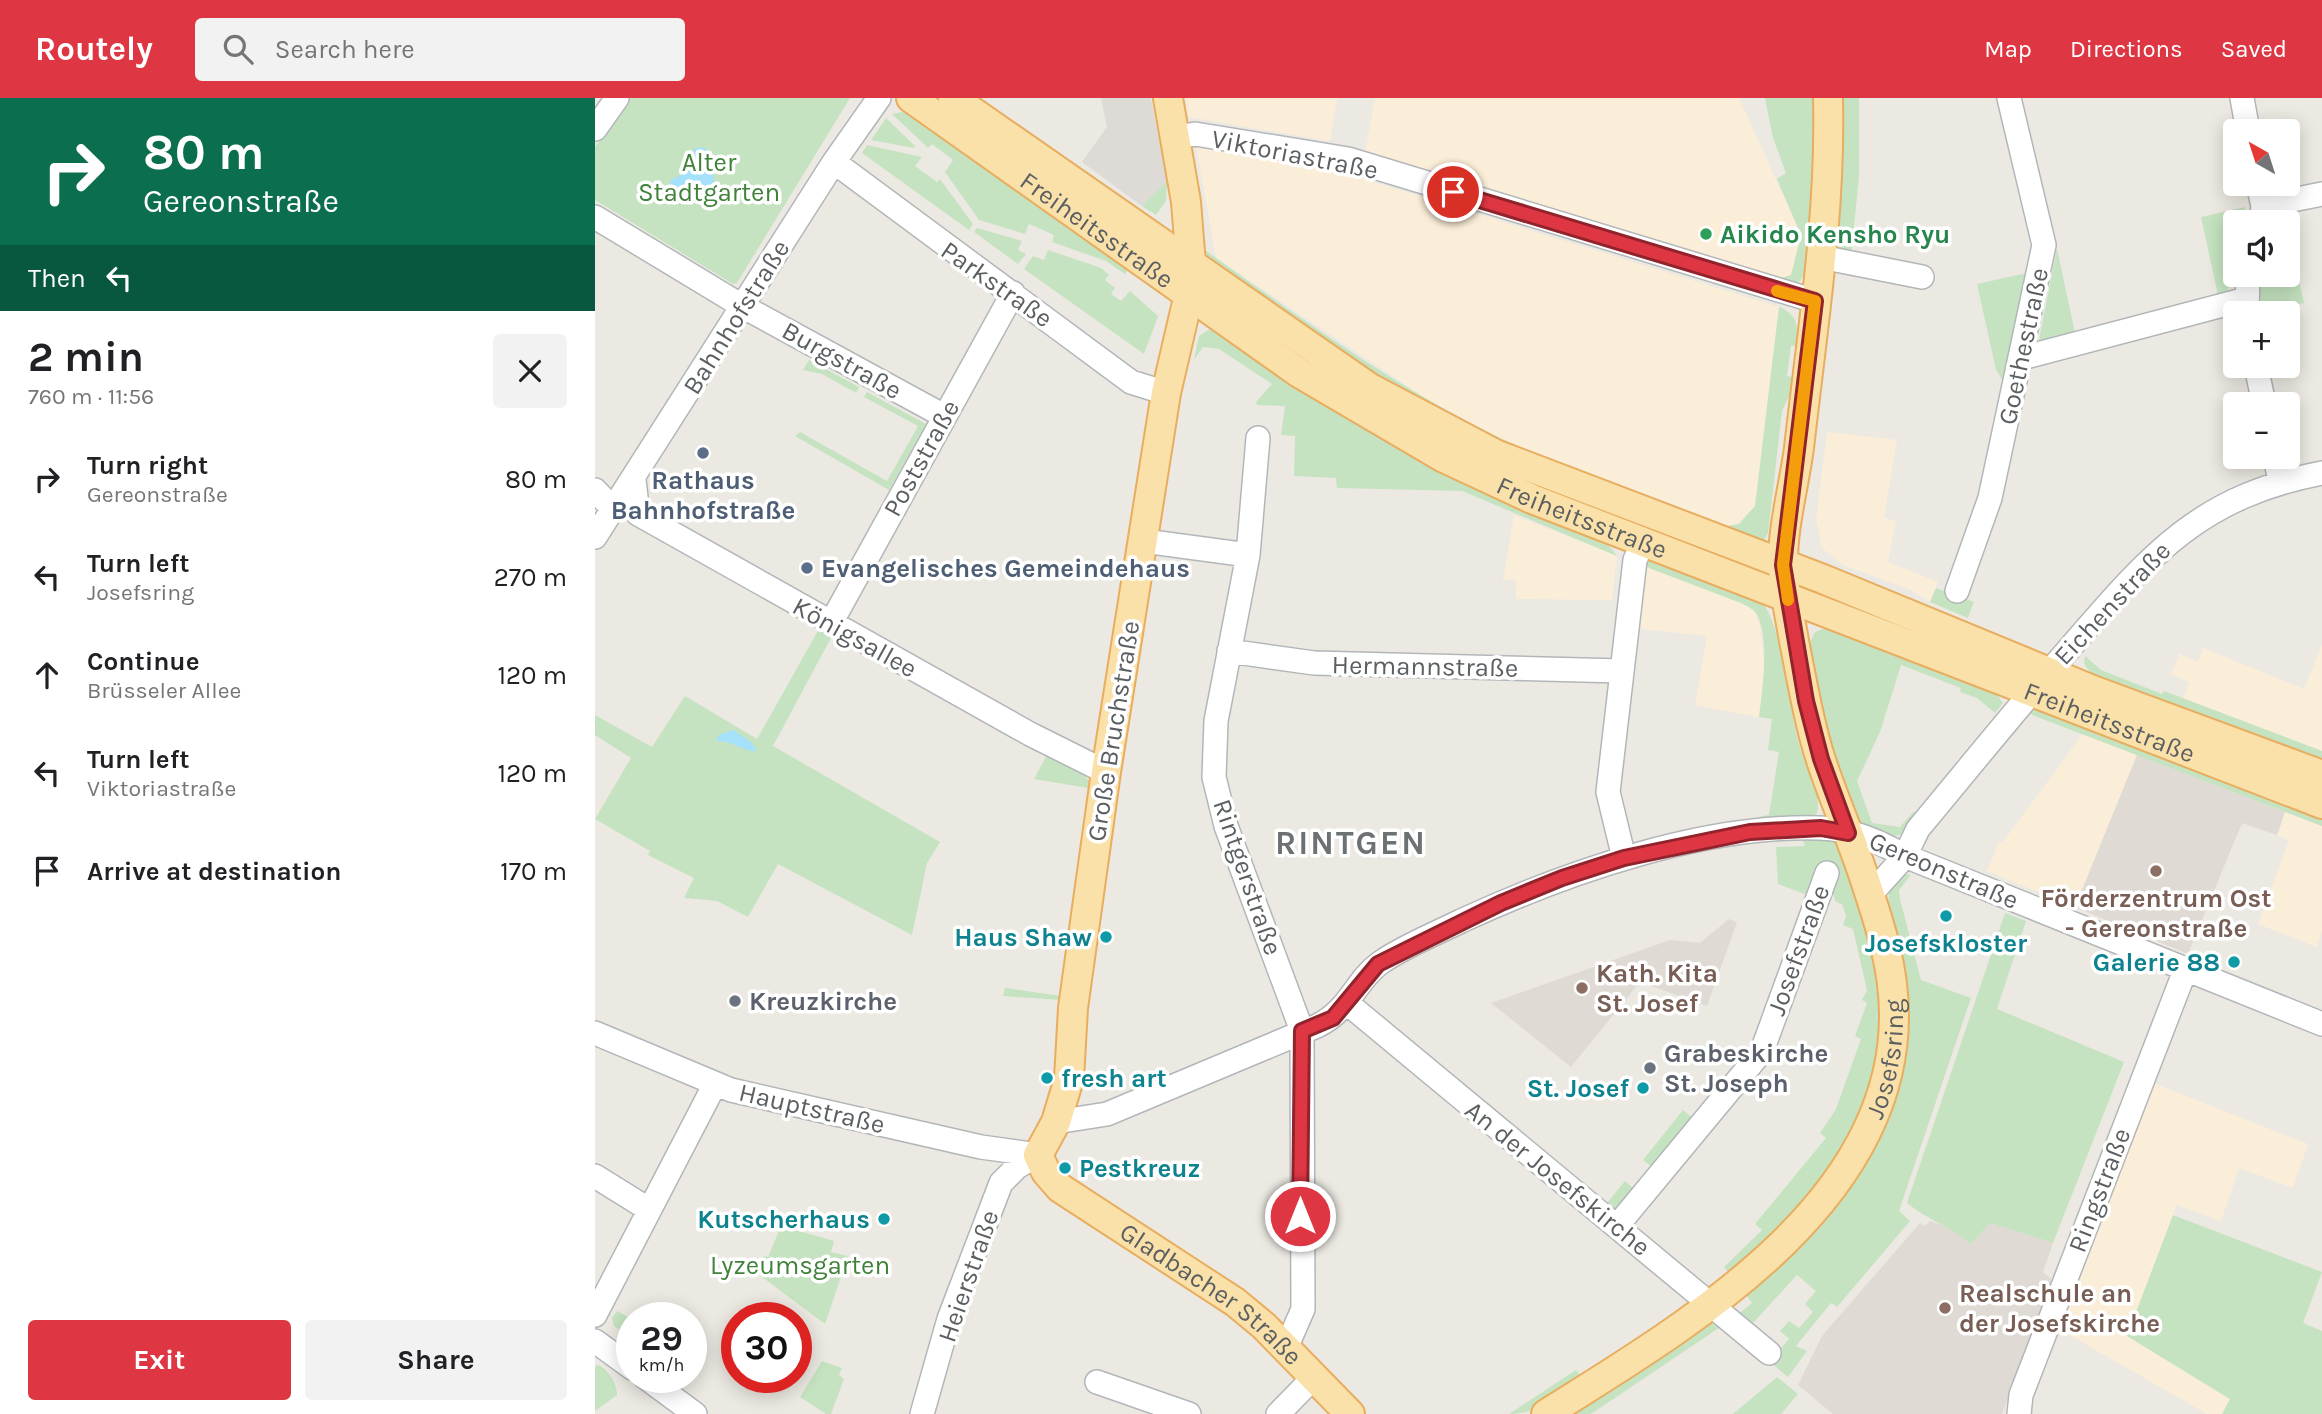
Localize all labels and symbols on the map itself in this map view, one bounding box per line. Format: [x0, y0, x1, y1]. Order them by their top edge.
north arrow [2223, 119, 2299, 196]
street label: Viktoriastraße [1209, 123, 1381, 186]
park label: Alter Stadtgarten [638, 147, 780, 208]
pin [1423, 162, 1483, 222]
street label: Freiheitsstraße [1014, 165, 1179, 295]
place label: Aikido Kensho Ryu [1720, 219, 1950, 250]
marker: Aikido Kensho Ryu [1698, 226, 1714, 242]
street label: Bahnhofstraße [677, 234, 796, 400]
street label: Parkstraße [935, 235, 1059, 334]
street label: Goethestraße [1992, 265, 2055, 427]
street label: Burgstraße [777, 315, 907, 406]
street label: Poststraße [877, 395, 966, 522]
marker: Rathaus Bahnhofstraße [695, 445, 711, 461]
place label: Rathaus Bahnhofstraße [611, 465, 795, 526]
street label: Freiheitsstraße [1492, 470, 1671, 566]
street label: Eichenstraße [2048, 535, 2177, 671]
place label: Evangelisches Gemeindehaus [821, 553, 1190, 584]
marker: Evangelisches Gemeindehaus [799, 560, 815, 576]
street label: Königsallee [787, 591, 922, 684]
street label: Große Bruchstraße [1081, 619, 1146, 843]
street label: Hermannstraße [1331, 649, 1519, 684]
street label: Freiheitsstraße [2020, 675, 2199, 770]
street label: Rintgerstraße [1206, 795, 1289, 959]
district label: RINTGEN [1275, 824, 1427, 862]
street label: Gereonstraße [1864, 825, 2023, 916]
marker: Förderzentrum Ost - Gereonstraße [2148, 863, 2164, 879]
street label: Josefstraße [1761, 881, 1836, 1020]
place label: Förderzentrum Ost - Gereonstraße [2041, 883, 2271, 944]
marker: Josefskloster [1938, 908, 1954, 924]
place label: Haus Shaw [954, 922, 1092, 953]
place label: Josefskloster [1865, 928, 2028, 959]
marker: Haus Shaw [1098, 929, 1114, 945]
place label: Galerie 88 [2093, 947, 2220, 978]
marker: Galerie 88 [2226, 954, 2242, 970]
place label: Kath. Kita St. Josef [1596, 958, 1718, 1019]
marker: Kath. Kita St. Josef [1574, 980, 1590, 996]
place label: Kreuzkirche [749, 986, 897, 1017]
marker: Kreuzkirche [727, 993, 743, 1009]
street label: Josefsring [1859, 998, 1910, 1123]
place label: Grabeskirche St. Joseph [1664, 1038, 1828, 1099]
marker: Grabeskirche St. Joseph [1642, 1060, 1658, 1076]
place label: fresh art [1061, 1063, 1167, 1094]
marker: fresh art [1039, 1070, 1055, 1086]
place label: St. Josef [1527, 1073, 1629, 1104]
street label: Hauptstraße [736, 1077, 888, 1140]
marker: St. Josef [1635, 1080, 1651, 1096]
street label: An der Josefskirche [1459, 1094, 1656, 1263]
street label: Ringstraße [2062, 1124, 2137, 1257]
place label: Pestkreuz [1079, 1153, 1200, 1184]
marker: Pestkreuz [1057, 1160, 1073, 1176]
position arrow [1263, 1179, 1337, 1253]
place label: Kutscherhaus [697, 1204, 870, 1235]
street label: Heierstraße [931, 1206, 1006, 1346]
marker: Kutscherhaus [876, 1211, 892, 1227]
street label: Gladbacher Straße [1114, 1216, 1309, 1372]
park label: Lyzeumsgarten [710, 1250, 890, 1281]
place label: Realschule an der Josefskirche [1959, 1278, 2160, 1339]
marker: Realschule an der Josefskirche [1937, 1300, 1953, 1316]
speed limit sign: 30 [721, 1302, 812, 1393]

